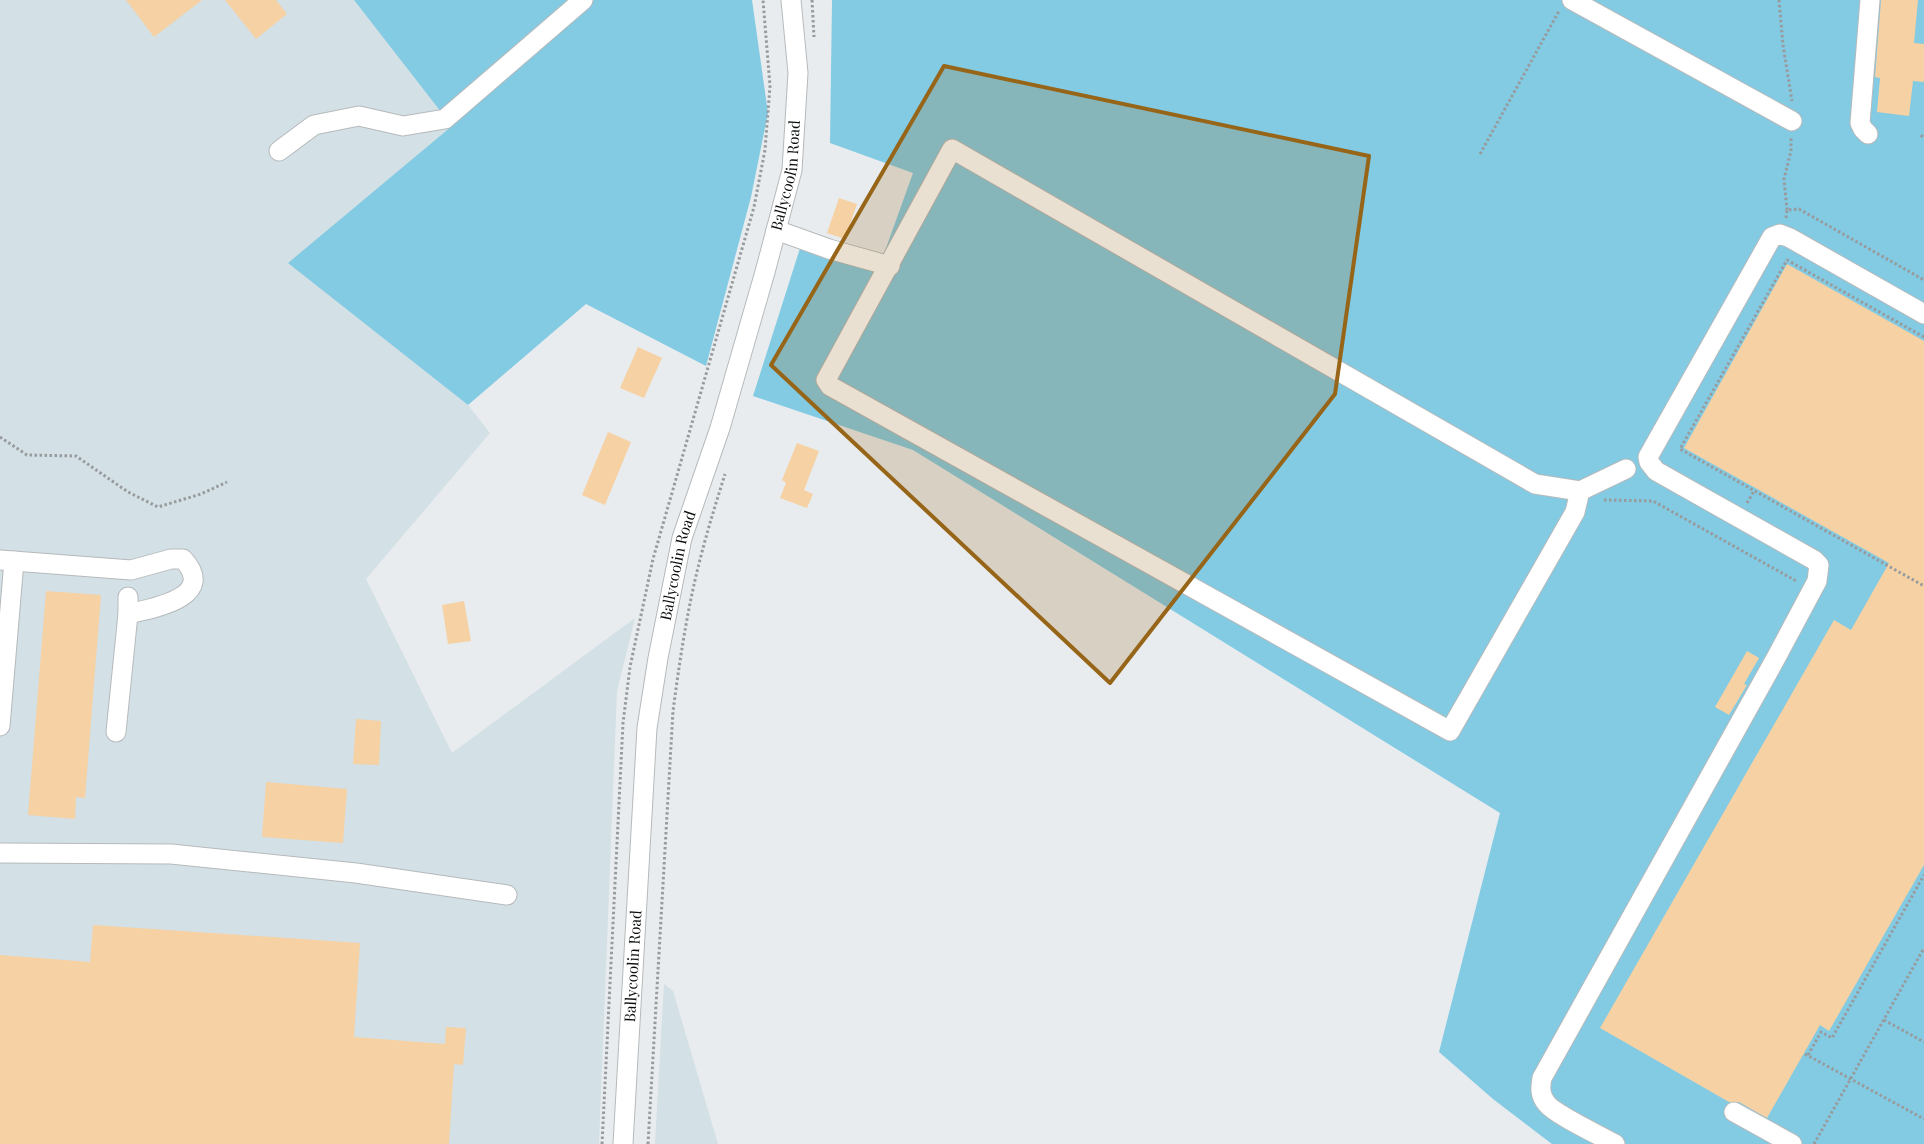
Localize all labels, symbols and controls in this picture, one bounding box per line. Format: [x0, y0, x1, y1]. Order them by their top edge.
street label: Ballycoolin Road [765, 119, 804, 232]
street label: Ballycoolin Road [655, 508, 700, 622]
street label: Ballycoolin Road [619, 909, 645, 1023]

